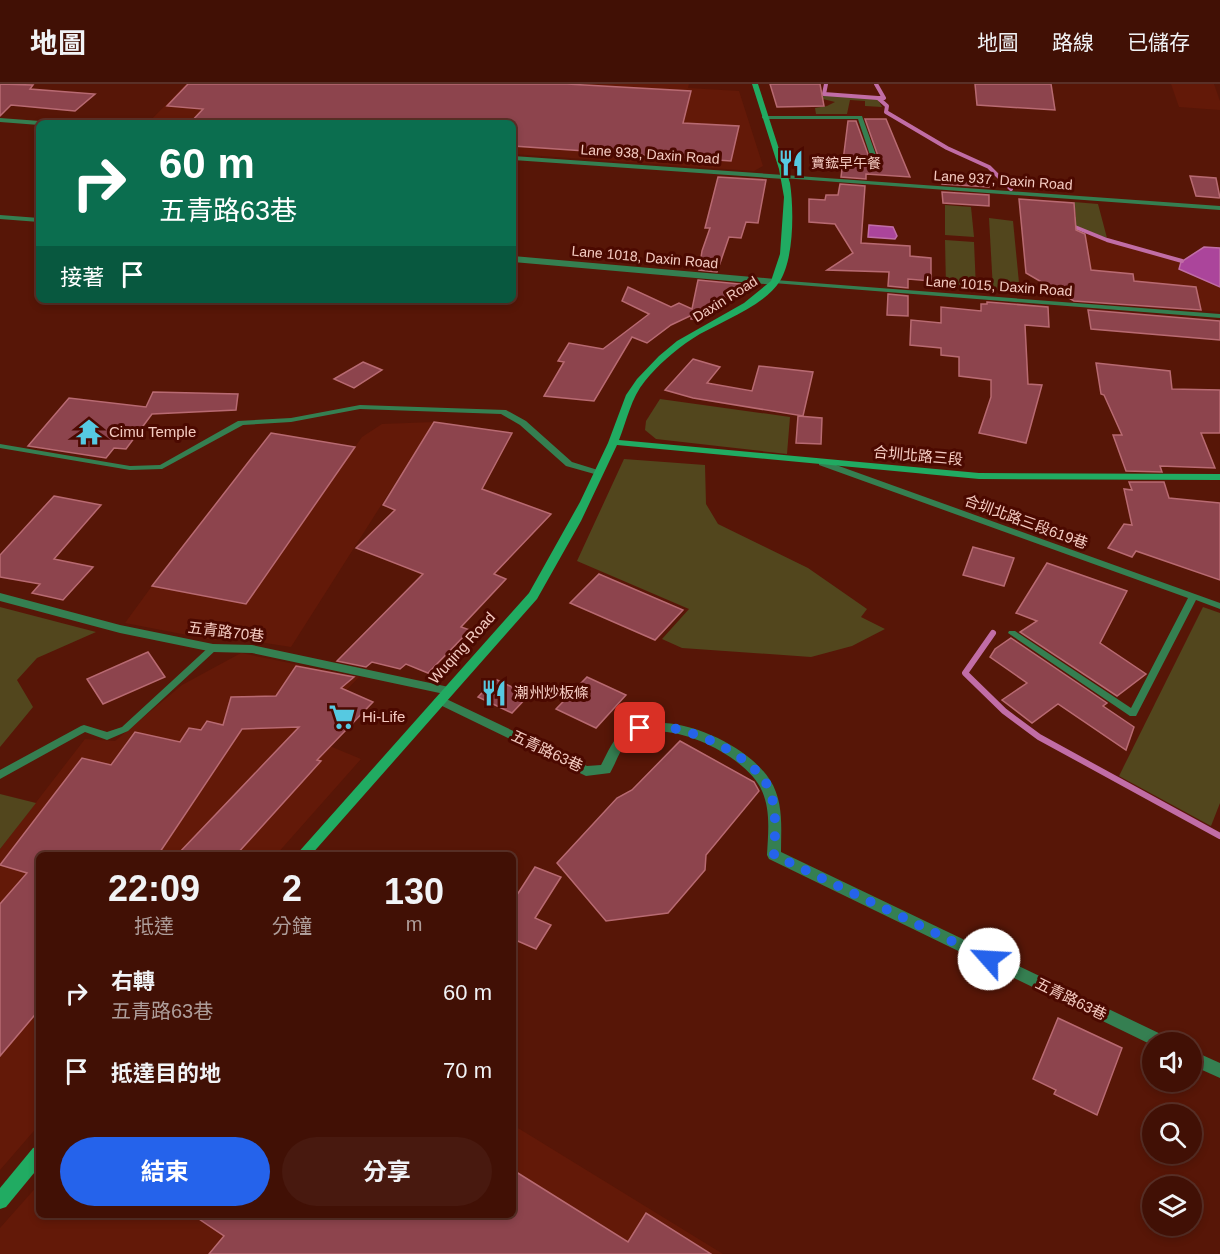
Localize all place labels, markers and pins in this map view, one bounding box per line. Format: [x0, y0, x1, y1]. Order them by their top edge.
restaurant icon: 寶鋐早午餐 [776, 148, 806, 178]
place label: 寶鋐早午餐 [811, 155, 881, 171]
temple icon: Cimu Temple [74, 417, 104, 447]
place label: Cimu Temple [109, 423, 196, 440]
restaurant icon: 潮州炒板條 [479, 678, 509, 708]
place label: 潮州炒板條 [514, 684, 589, 701]
supermarket icon: Hi-Life [327, 702, 357, 732]
pin [614, 702, 665, 753]
place label: Hi-Life [362, 708, 405, 725]

